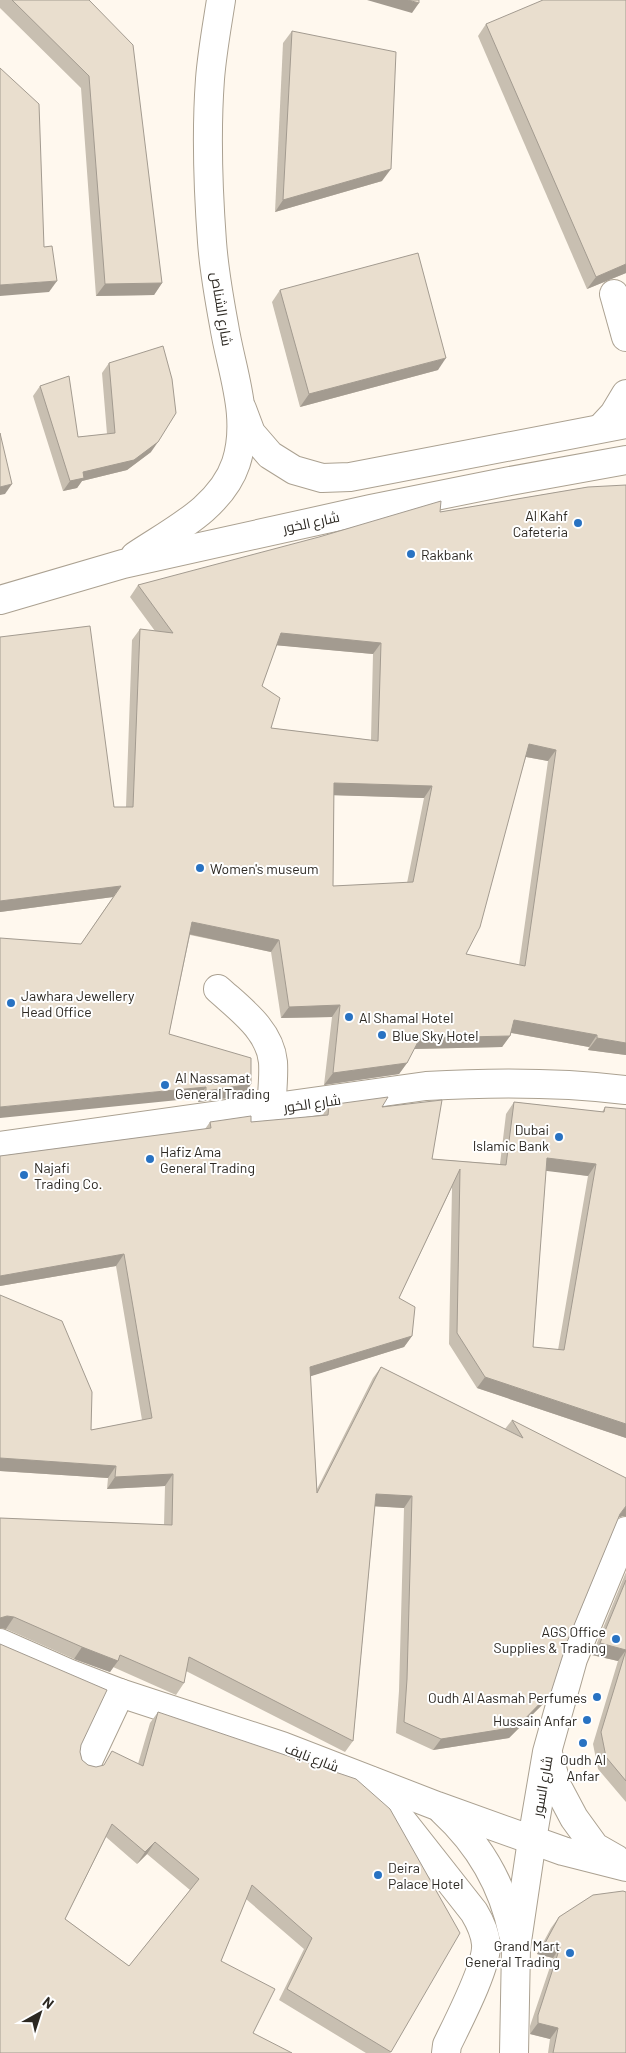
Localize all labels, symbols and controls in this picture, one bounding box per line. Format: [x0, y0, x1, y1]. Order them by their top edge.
street label: شارع الشناص [207, 271, 236, 347]
place label: Al Kahf Cafeteria [513, 507, 568, 540]
street label: شارع الخور [280, 508, 341, 538]
marker: Al Kahf Cafeteria [572, 517, 584, 529]
place label: Rakbank [421, 546, 473, 563]
marker: Rakbank [405, 548, 417, 560]
place label: Women's museum [210, 860, 319, 877]
marker: Women's museum [194, 862, 206, 874]
place label: Jawhara Jewellery Head Office [21, 987, 135, 1020]
marker: Jawhara Jewellery Head Office [5, 997, 17, 1009]
place label: Al Shamal Hotel [359, 1009, 453, 1026]
marker: Al Shamal Hotel [343, 1011, 355, 1023]
place label: Blue Sky Hotel [392, 1027, 478, 1044]
marker: Blue Sky Hotel [376, 1029, 388, 1041]
place label: Al Nassamat General Trading [175, 1069, 270, 1102]
marker: Al Nassamat General Trading [159, 1079, 171, 1091]
street label: شارع الخور [281, 1091, 342, 1117]
place label: Dubai Islamic Bank [473, 1121, 549, 1154]
marker: Dubai Islamic Bank [553, 1131, 565, 1143]
place label: Hafiz Ama General Trading [160, 1143, 255, 1176]
marker: Hafiz Ama General Trading [144, 1153, 156, 1165]
place label: Najafi Trading Co. [34, 1159, 102, 1192]
marker: Najafi Trading Co. [18, 1169, 30, 1181]
place label: AGS Office Supplies & Trading [493, 1623, 606, 1656]
marker: AGS Office Supplies & Trading [610, 1633, 622, 1645]
place label: Oudh Al Aasmah Perfumes [428, 1689, 587, 1706]
marker: Oudh Al Aasmah Perfumes [591, 1691, 603, 1703]
place label: Hussain Anfar [493, 1712, 577, 1729]
marker: Hussain Anfar [581, 1714, 593, 1726]
marker: Oudh Al Anfar [577, 1737, 589, 1749]
street label: شارع نايف [282, 1739, 341, 1776]
place label: Oudh Al Anfar [560, 1751, 606, 1784]
street label: شارع السور [528, 1754, 557, 1819]
place label: Deira Palace Hotel [388, 1859, 464, 1892]
marker: Deira Palace Hotel [372, 1869, 384, 1881]
place label: Grand Mart General Trading [465, 1937, 560, 1970]
marker: Grand Mart General Trading [564, 1947, 576, 1959]
north arrow [15, 1988, 65, 2038]
text: N [40, 1993, 57, 2012]

